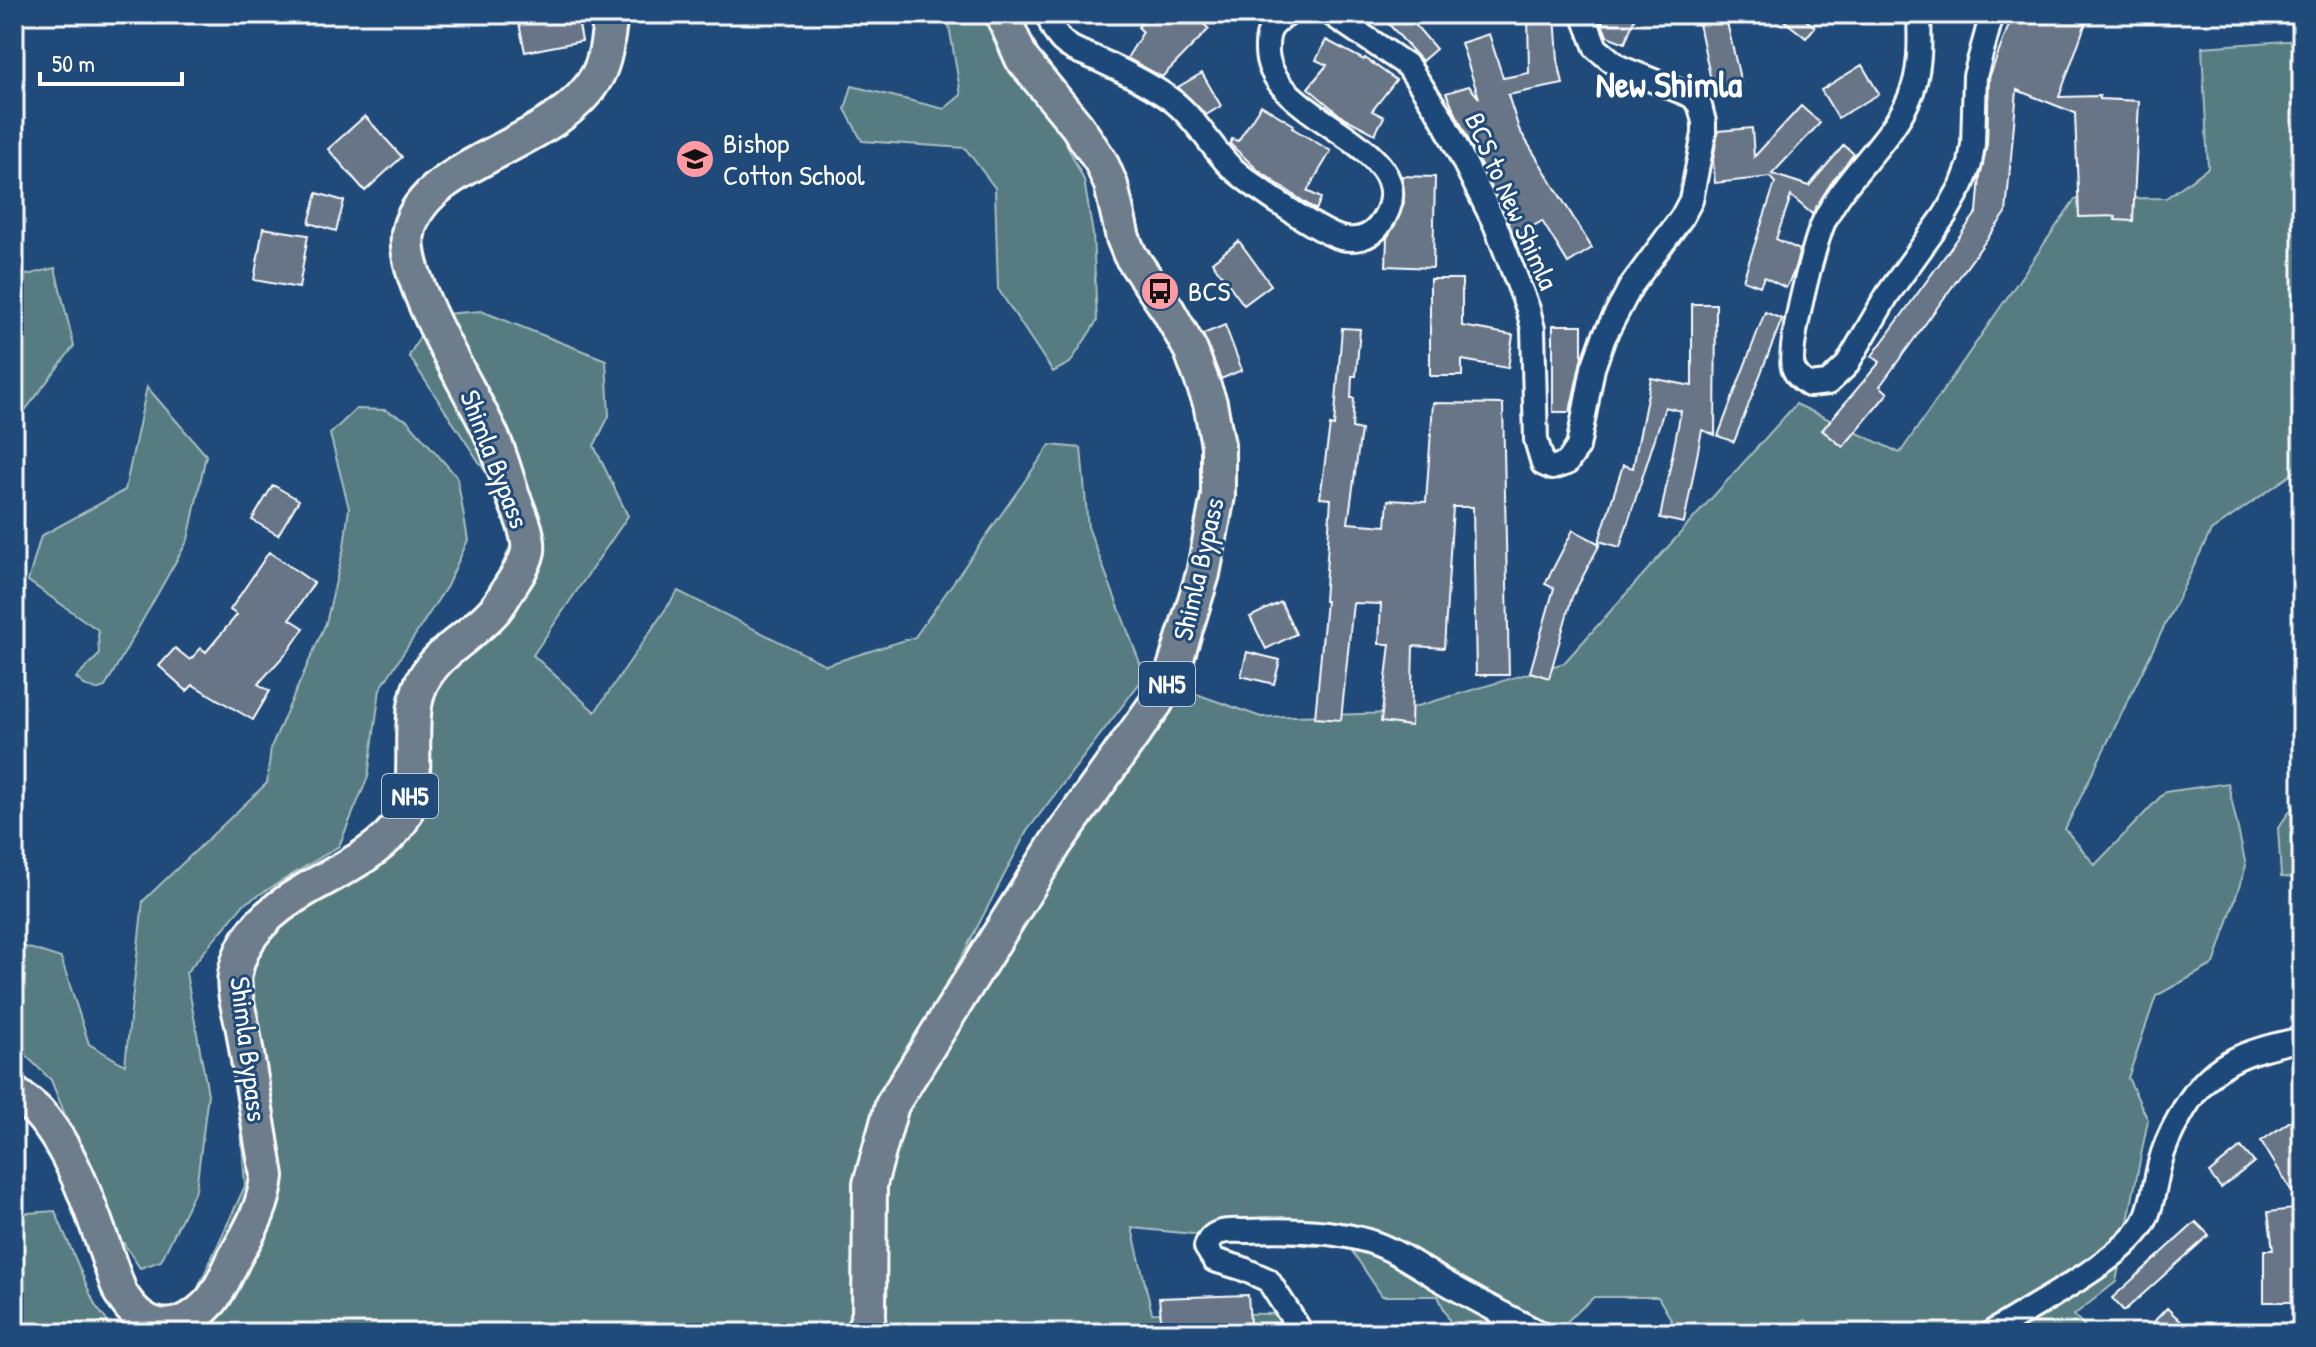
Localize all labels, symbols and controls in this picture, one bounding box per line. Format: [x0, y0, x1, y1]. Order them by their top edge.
scale bar [40, 36, 182, 86]
text: 50 m [52, 47, 95, 79]
district label: New Shimla [1596, 59, 1742, 108]
street label: BCS to New Shimla [1456, 106, 1568, 296]
place label: Bishop Cotton School [723, 124, 865, 194]
school or university icon: Bishop Cotton School [674, 138, 716, 180]
bus stop icon: BCS [1139, 270, 1181, 312]
place label: BCS [1188, 272, 1231, 310]
street label: Shimla Bypass [451, 384, 539, 534]
street label: Shimla Bypass [1163, 494, 1233, 644]
road number: NH5 [1139, 662, 1195, 706]
road number: NH5 [382, 774, 438, 818]
street label: Shimla Bypass [221, 975, 277, 1123]

